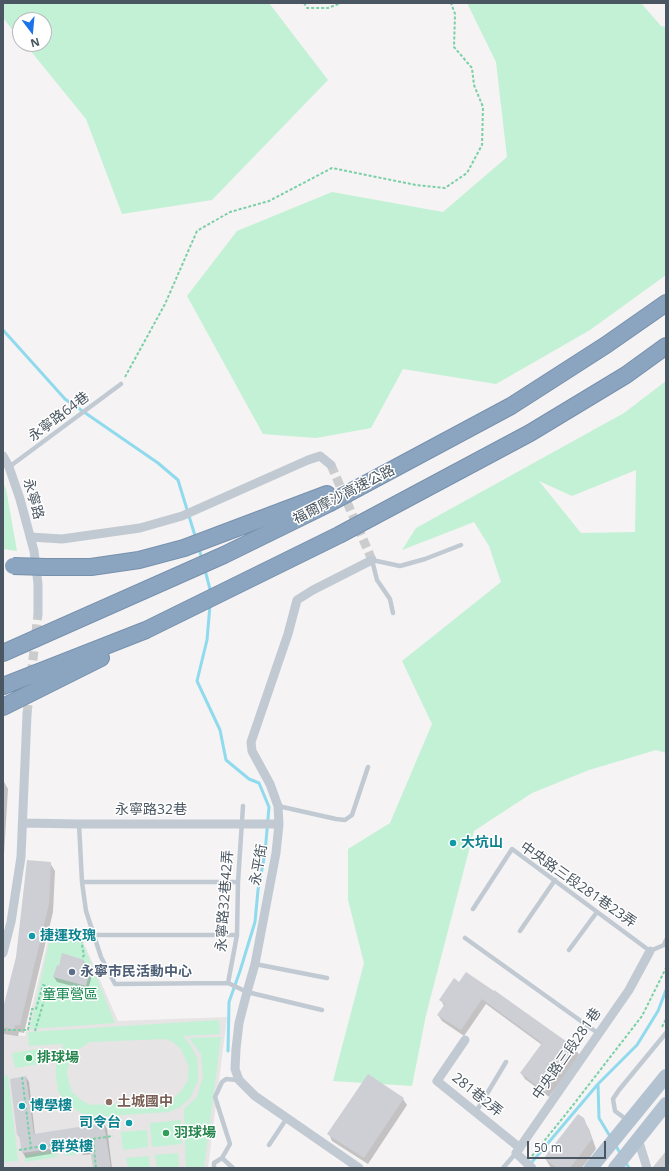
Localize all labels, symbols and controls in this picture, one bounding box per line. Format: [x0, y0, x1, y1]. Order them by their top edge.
north arrow [12, 12, 52, 52]
text: N [29, 35, 42, 51]
street label: 永寧路64巷 [25, 389, 93, 445]
street label: 福爾摩沙高速公路 [290, 462, 398, 528]
street label: 永寧路 [19, 476, 47, 522]
street label: 永寧路32巷 [115, 802, 187, 818]
place label: 大坑山 [461, 835, 503, 851]
marker: 大坑山 [448, 838, 458, 848]
street label: 中央路三段281巷23弄 [517, 839, 639, 931]
street label: 永平街 [247, 843, 271, 887]
street label: 永寧路32巷42弄 [213, 850, 237, 952]
place label: 捷運玫瑰 [40, 928, 96, 944]
marker: 捷運玫瑰 [27, 931, 37, 941]
place label: 永寧市民活動中心 [80, 964, 192, 980]
marker: 永寧市民活動中心 [67, 967, 77, 977]
park label: 童軍營區 [42, 987, 98, 1003]
street label: 中央路三段281巷 [529, 1005, 605, 1103]
place label: 排球場 [37, 1050, 79, 1066]
marker: 排球場 [24, 1053, 34, 1063]
street label: 281巷2弄 [448, 1070, 506, 1120]
place label: 土城國中 [117, 1094, 173, 1110]
marker: 土城國中 [104, 1097, 114, 1107]
place label: 博學樓 [30, 1098, 72, 1114]
marker: 博學樓 [17, 1101, 27, 1111]
place label: 司令台 [79, 1115, 121, 1131]
marker: 司令台 [124, 1118, 134, 1128]
place label: 羽球場 [174, 1125, 216, 1141]
marker: 羽球場 [161, 1128, 171, 1138]
scale bar [529, 1133, 608, 1159]
place label: 群英樓 [51, 1139, 93, 1155]
text: 50 m [534, 1139, 562, 1156]
marker: 群英樓 [38, 1142, 48, 1152]

